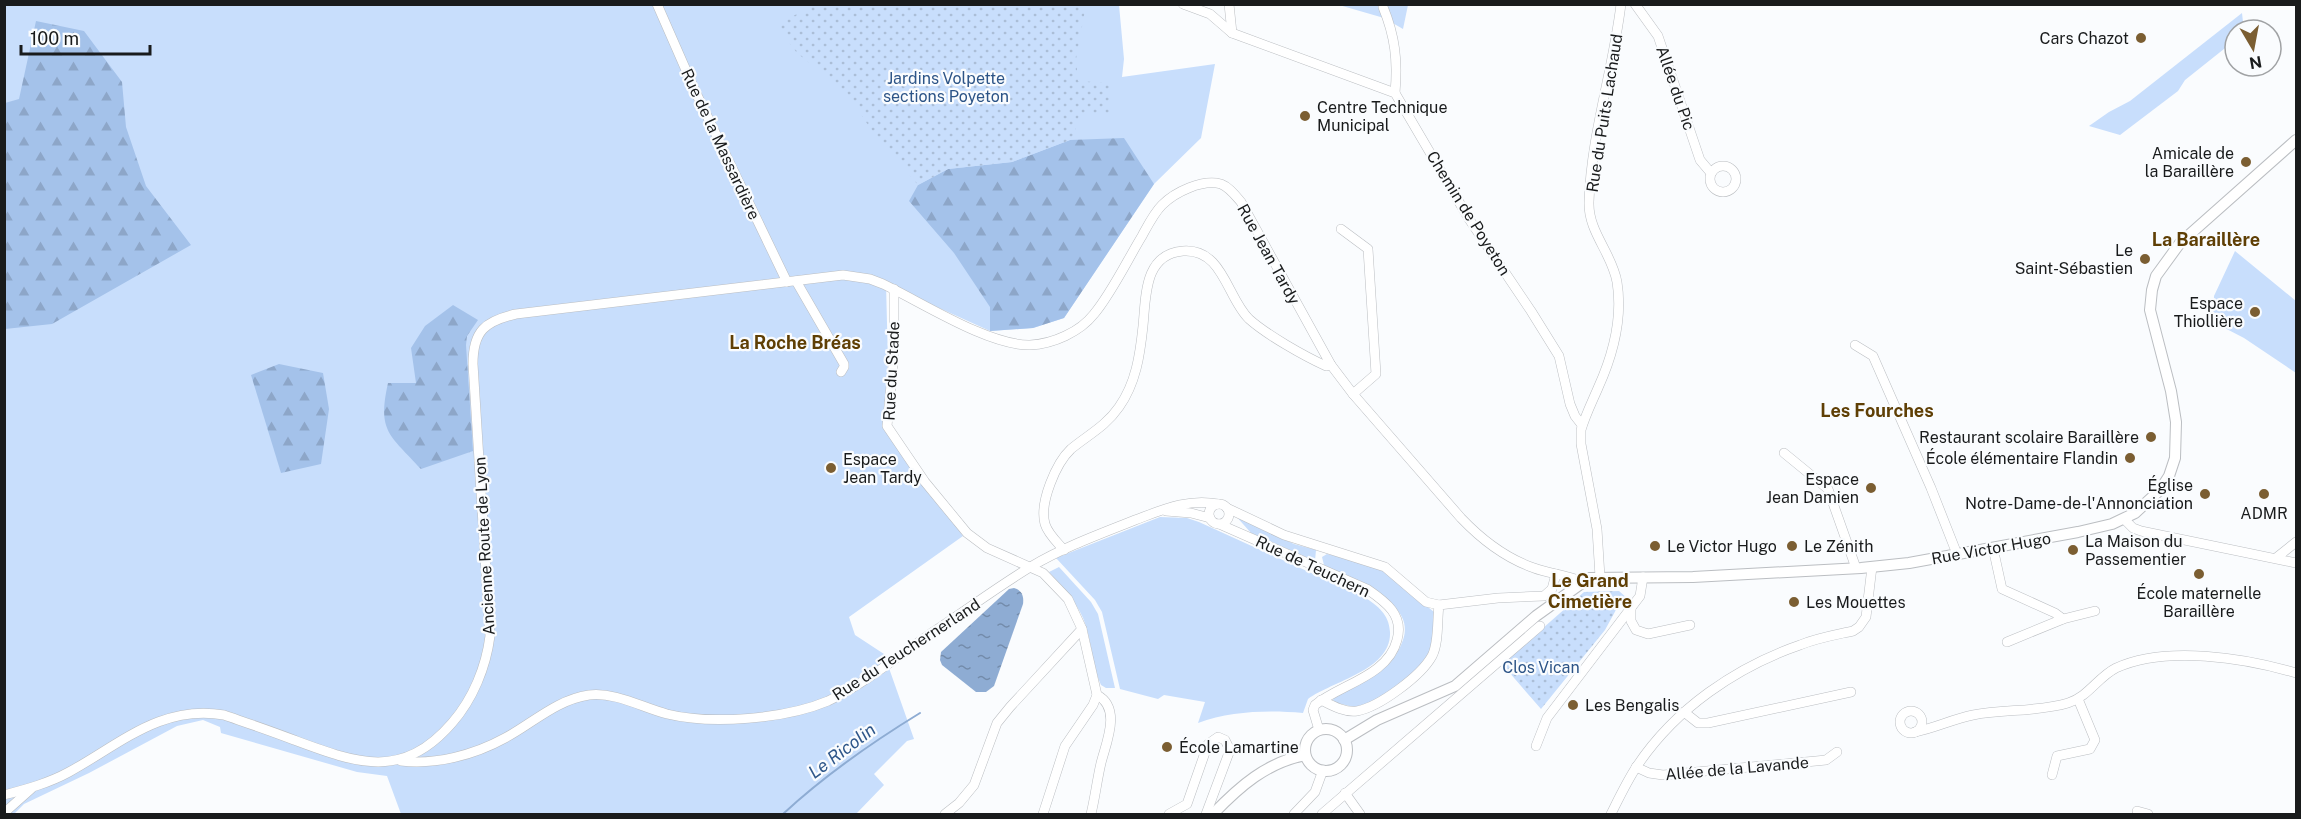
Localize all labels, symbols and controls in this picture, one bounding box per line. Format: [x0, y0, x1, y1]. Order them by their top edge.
scale bar [21, 18, 150, 56]
north arrow [2223, 18, 2283, 78]
text: 100 m [30, 28, 79, 49]
place label: Cars Chazot [2040, 29, 2129, 48]
marker: Cars Chazot [2134, 31, 2148, 45]
street label: Rue du Puits Lachaud [1583, 32, 1626, 194]
street label: Allée du Pic [1652, 44, 1699, 133]
text: N [2248, 52, 2263, 73]
street label: Rue de la Massardière [677, 66, 764, 223]
park label: Jardins Volpette sections Poyeton [883, 69, 1009, 106]
place label: Centre Technique Municipal [1317, 98, 1447, 135]
marker: Centre Technique Municipal [1298, 109, 1312, 123]
place label: Amicale de la Baraillère [2145, 144, 2234, 181]
street label: Chemin de Poyeton [1423, 148, 1514, 279]
marker: Amicale de la Baraillère [2239, 155, 2253, 169]
street label: Rue Jean Tardy [1233, 201, 1304, 308]
district label: La Baraillère [2152, 229, 2260, 250]
place label: Le Saint-Sébastien [2015, 241, 2133, 278]
marker: Le Saint-Sébastien [2138, 252, 2152, 266]
place label: Espace Thiollière [2174, 294, 2243, 331]
marker: Espace Thiollière [2248, 305, 2262, 319]
street label: Rue du Stade [879, 321, 904, 421]
district label: La Roche Bréas [729, 332, 861, 353]
district label: Les Fourches [1820, 400, 1934, 421]
place label: Restaurant scolaire Baraillère [1919, 428, 2139, 447]
marker: Restaurant scolaire Baraillère [2144, 430, 2158, 444]
place label: École élémentaire Flandin [1926, 448, 2118, 468]
place label: Espace Jean Tardy [843, 450, 922, 487]
marker: École élémentaire Flandin [2123, 451, 2137, 465]
street label: Ancienne Route de Lyon [470, 456, 499, 636]
marker: Espace Jean Tardy [824, 461, 838, 475]
place label: Espace Jean Damien [1766, 470, 1859, 507]
place label: Église Notre-Dame-de-l'Annonciation [1965, 475, 2193, 513]
marker: Espace Jean Damien [1864, 481, 1878, 495]
marker: Église Notre-Dame-de-l'Annonciation [2198, 487, 2212, 501]
marker: ADMR [2257, 487, 2271, 501]
place label: ADMR [2240, 504, 2288, 523]
street label: Rue Victor Hugo [1930, 529, 2052, 568]
street label: Rue de Teuchern [1253, 532, 1373, 601]
place label: La Maison du Passementier [2085, 532, 2186, 569]
place label: Le Victor Hugo [1667, 537, 1777, 556]
place label: Le Zénith [1804, 537, 1873, 556]
marker: Le Victor Hugo [1648, 539, 1662, 553]
marker: Le Zénith [1785, 539, 1799, 553]
marker: La Maison du Passementier [2066, 543, 2080, 557]
marker: École maternelle Baraillère [2192, 567, 2206, 581]
district label: Le Grand Cimetière [1548, 570, 1632, 612]
place label: École maternelle Baraillère [2137, 583, 2261, 621]
place label: Les Mouettes [1806, 593, 1905, 612]
street label: Rue du Teuchernerland [829, 595, 984, 704]
marker: Les Mouettes [1787, 595, 1801, 609]
park label: Clos Vican [1502, 658, 1580, 677]
place label: Les Bengalis [1585, 696, 1679, 715]
marker: Les Bengalis [1566, 698, 1580, 712]
water label: Le Ricolin [804, 719, 879, 783]
place label: École Lamartine [1179, 737, 1299, 757]
marker: École Lamartine [1160, 740, 1174, 754]
street label: Allée de la Lavande [1664, 753, 1810, 784]

